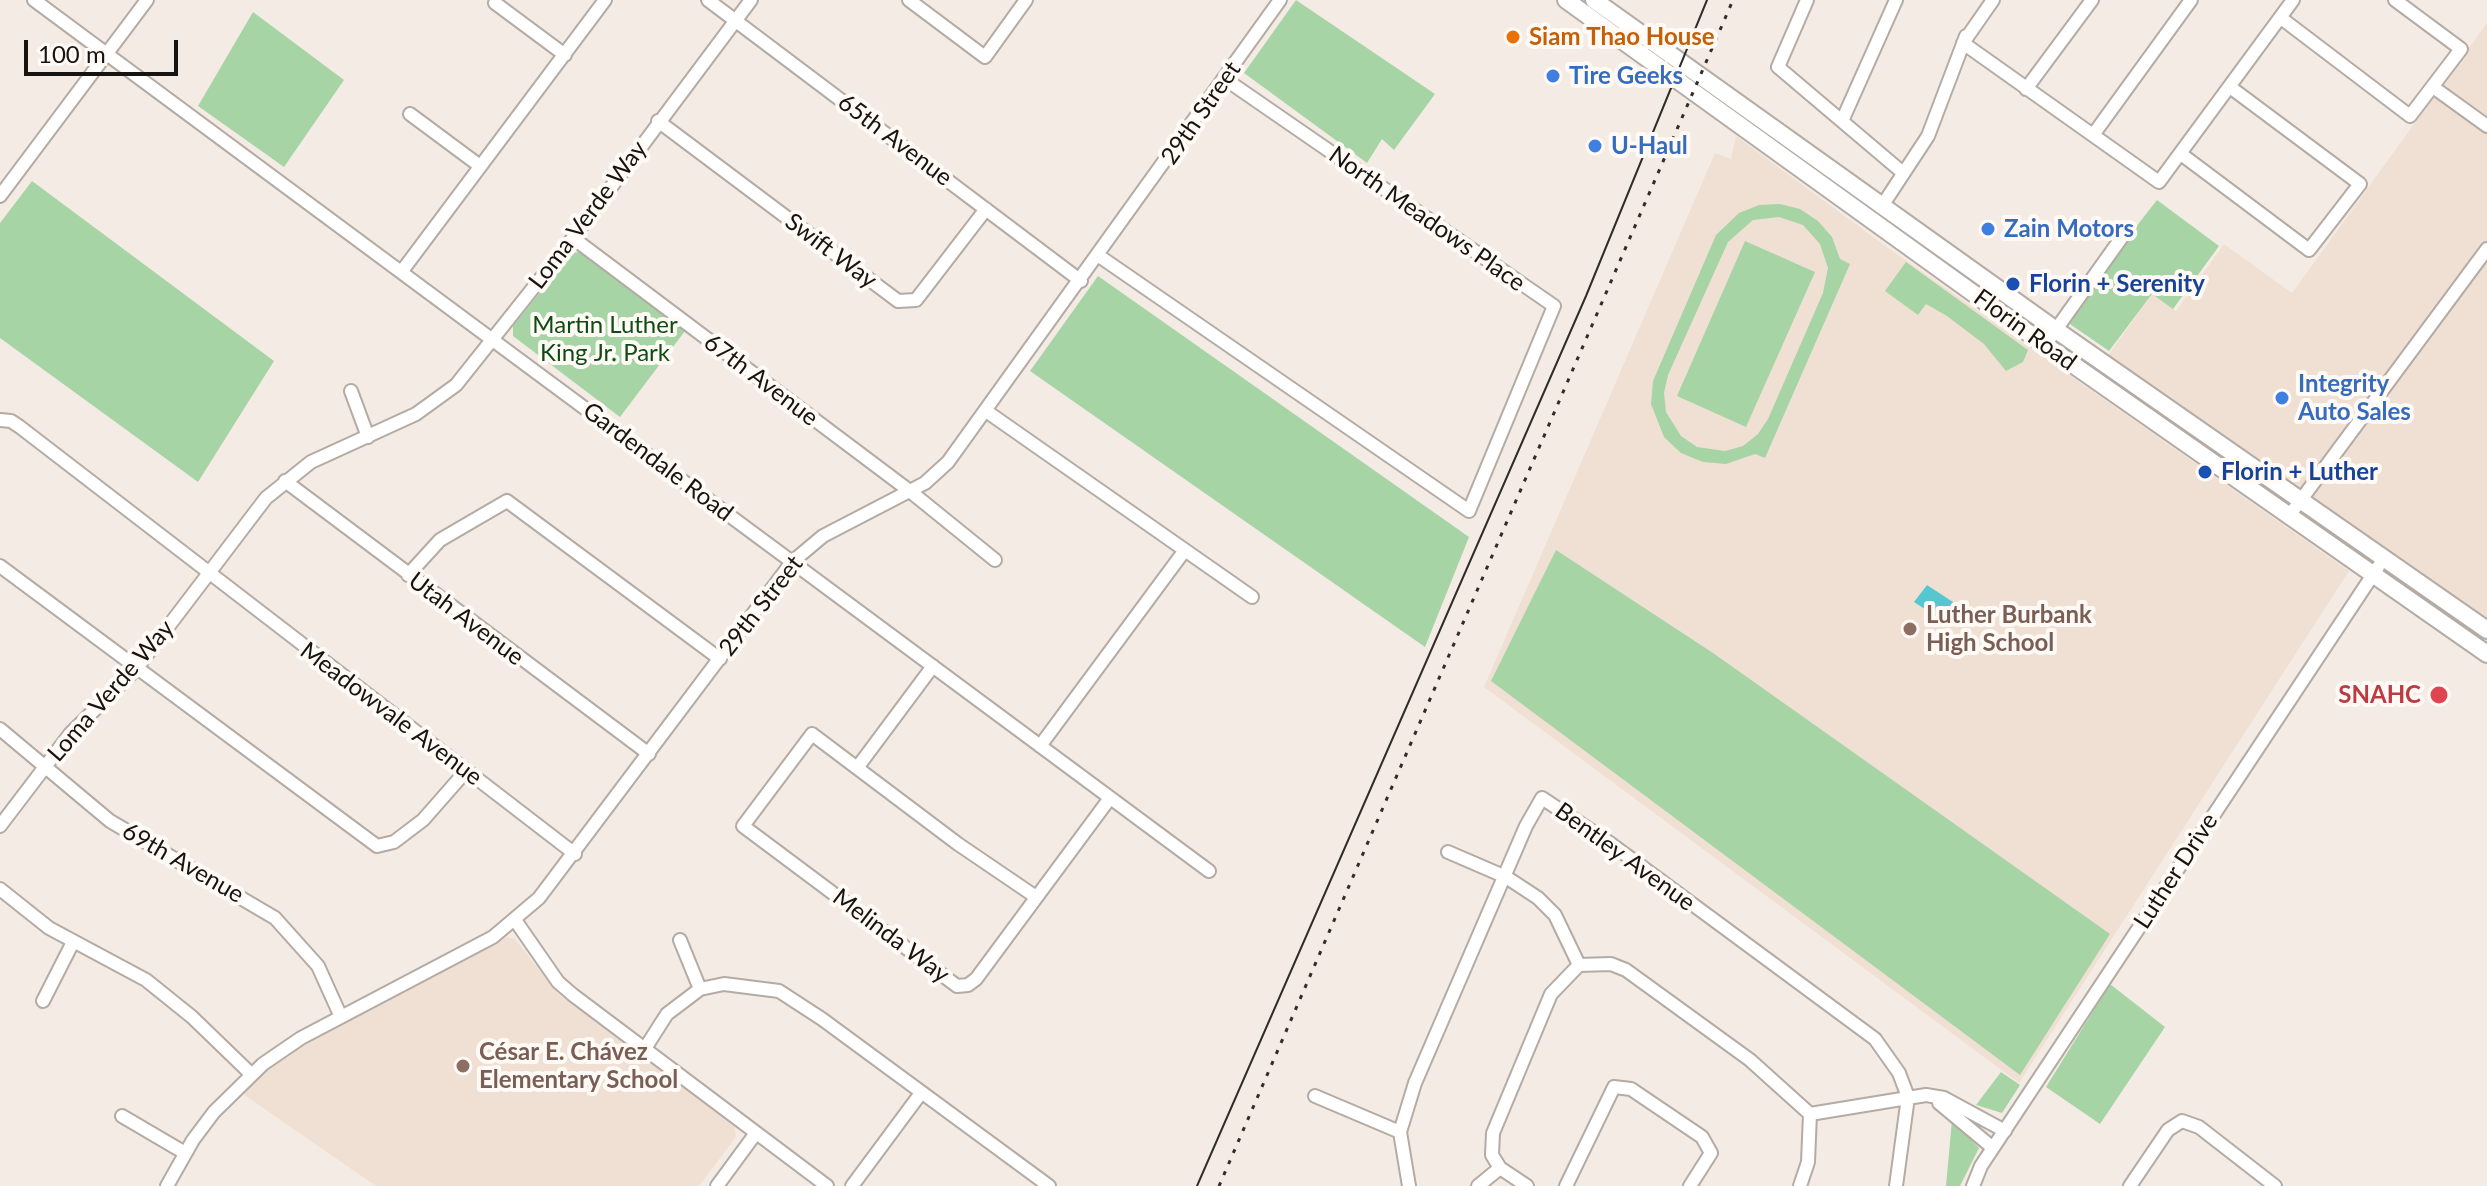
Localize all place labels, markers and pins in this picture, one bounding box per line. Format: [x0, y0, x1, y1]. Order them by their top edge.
place label: Siam Thao House [1529, 23, 1715, 51]
marker: Siam Thao House [1504, 28, 1522, 46]
place label: Tire Geeks [1569, 62, 1683, 90]
marker: Tire Geeks [1544, 67, 1562, 85]
place label: U-Haul [1611, 132, 1688, 160]
marker: U-Haul [1586, 137, 1604, 155]
place label: Zain Motors [2004, 215, 2134, 243]
marker: Zain Motors [1979, 220, 1997, 238]
place label: Florin + Serenity [2029, 270, 2205, 298]
marker: Florin + Serenity [2004, 275, 2022, 293]
place label: Integrity Auto Sales [2298, 370, 2411, 426]
marker: Integrity Auto Sales [2273, 389, 2291, 407]
place label: Florin + Luther [2221, 458, 2378, 486]
marker: Florin + Luther [2196, 463, 2214, 481]
place label: Luther Burbank High School [1926, 601, 2092, 657]
marker: Luther Burbank High School [1901, 620, 1919, 638]
place label: SNAHC [2338, 681, 2421, 709]
marker: SNAHC [2428, 684, 2450, 706]
place label: César E. Chávez Elementary School [479, 1038, 678, 1094]
marker: César E. Chávez Elementary School [454, 1057, 472, 1075]

